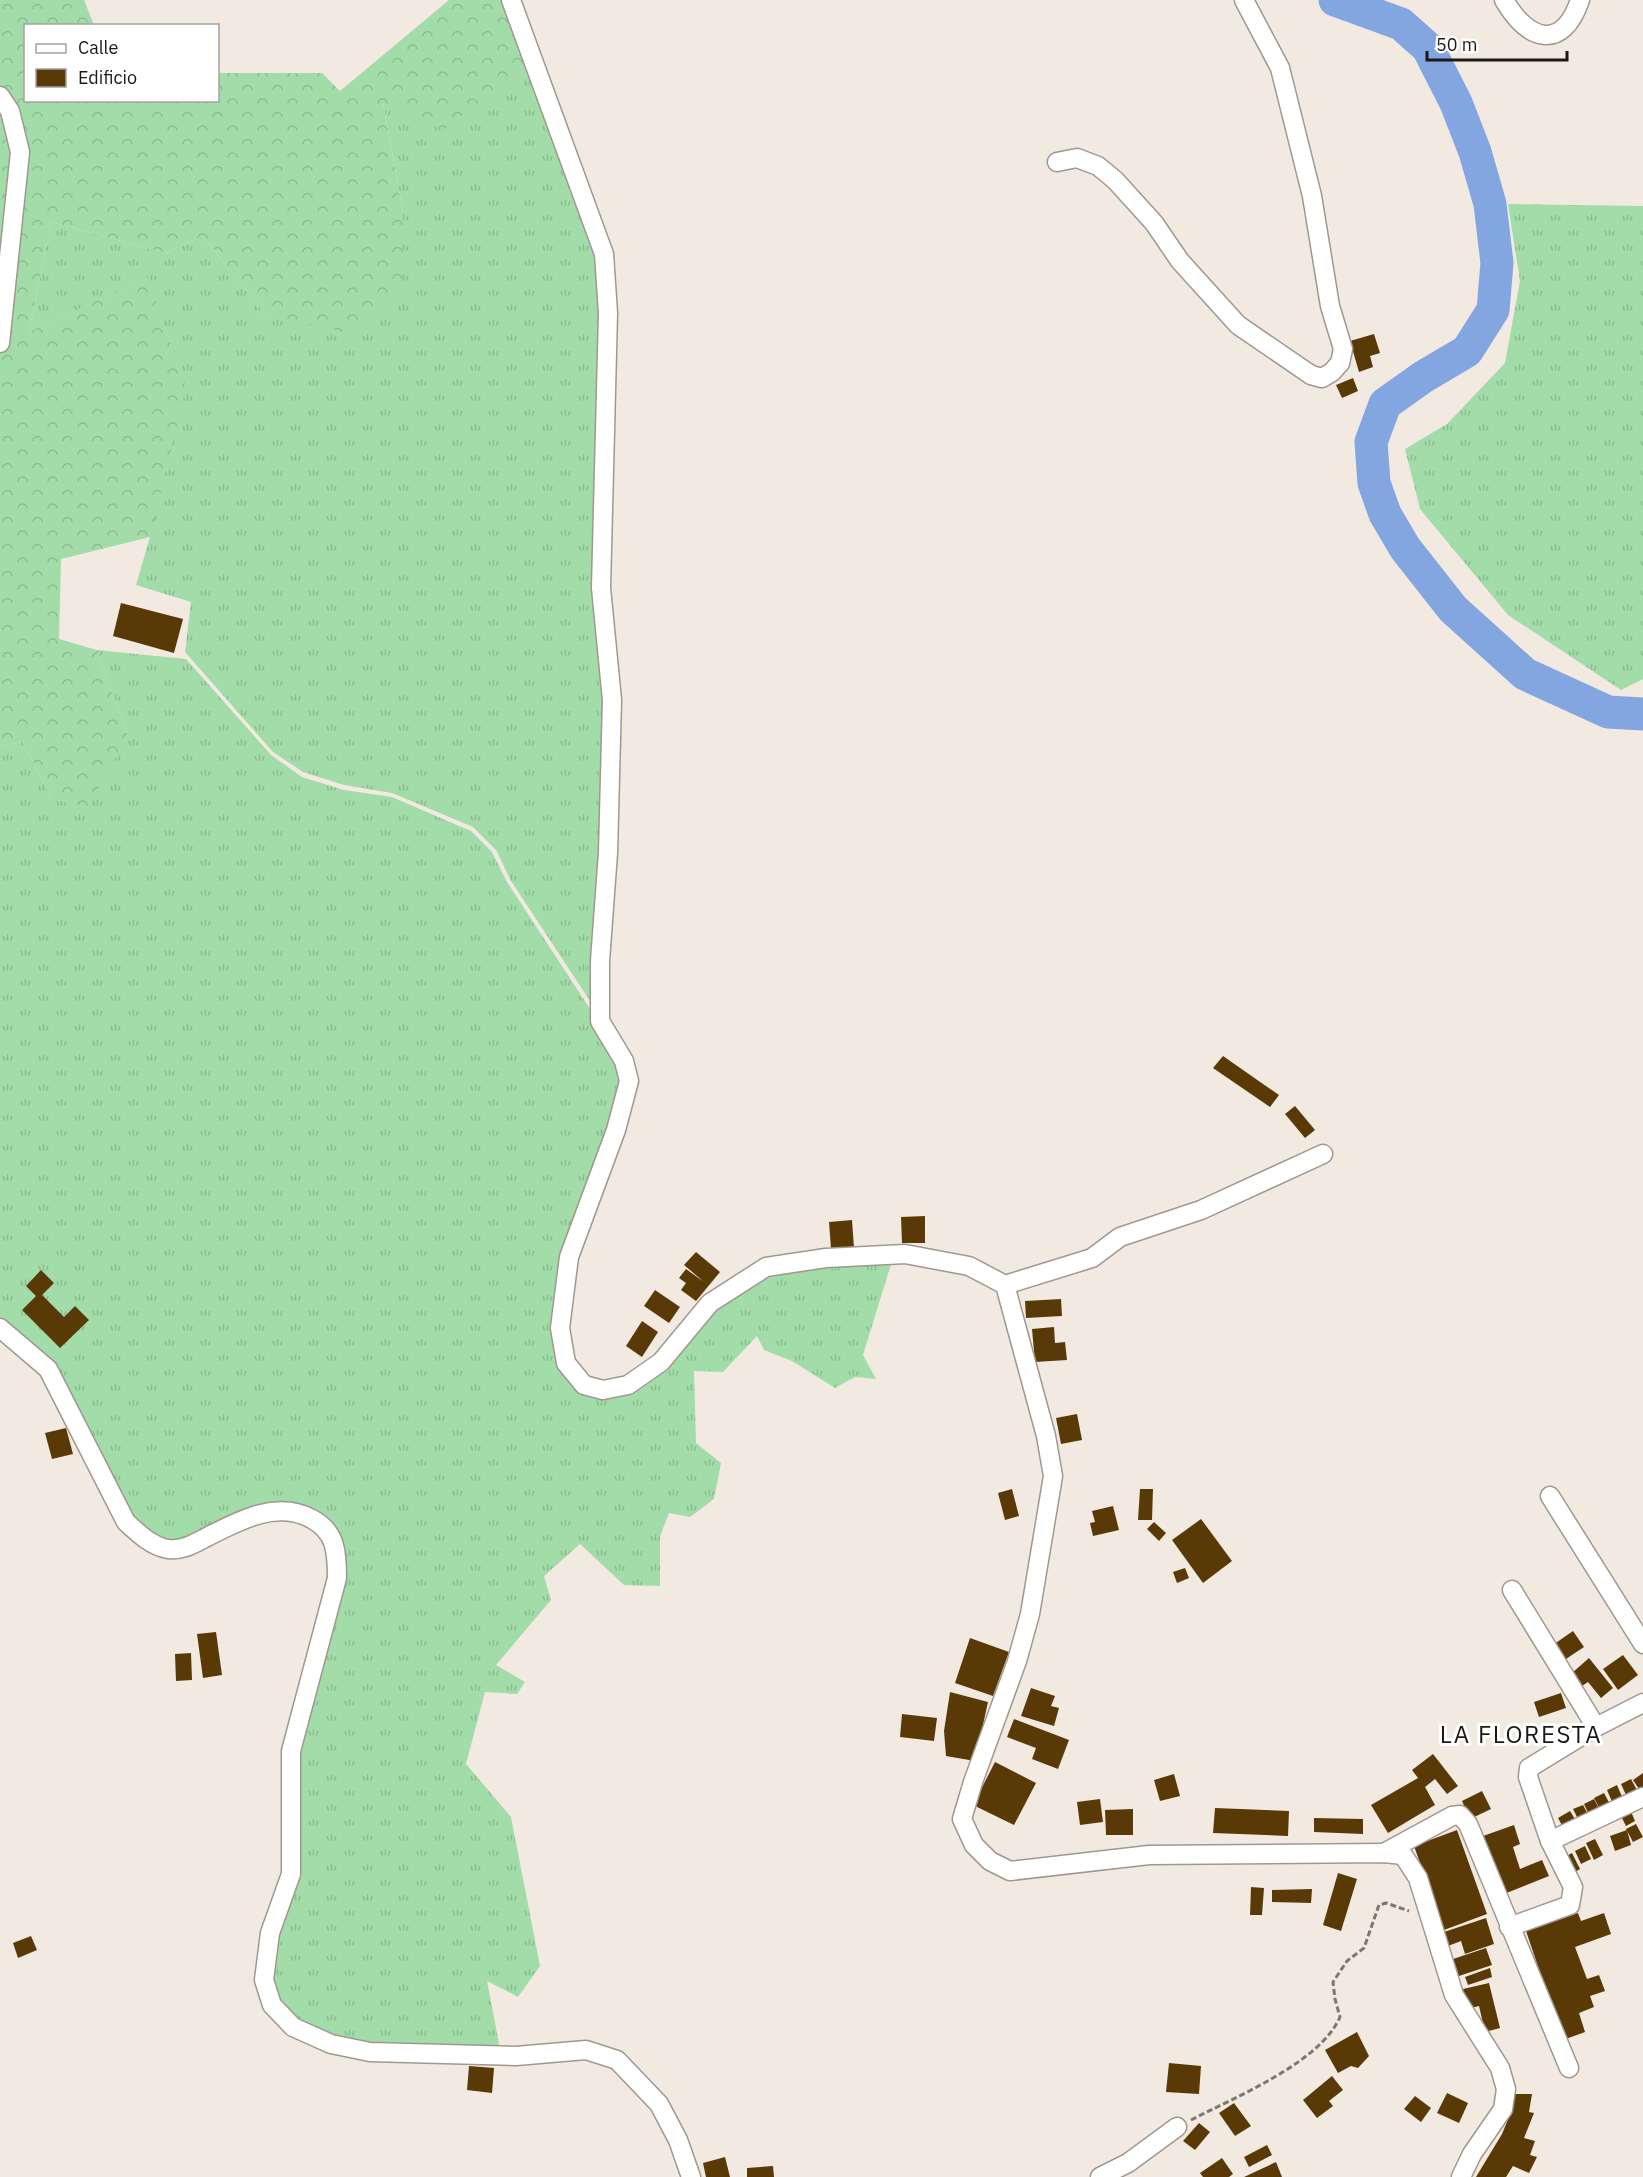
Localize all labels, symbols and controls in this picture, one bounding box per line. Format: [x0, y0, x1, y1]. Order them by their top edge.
legend [24, 24, 219, 102]
scale bar [1427, 24, 1566, 62]
text: 50 m [1436, 33, 1478, 56]
text: Calle [78, 36, 118, 59]
text: Edificio [78, 66, 137, 89]
district label: LA FLORESTA [1440, 1718, 1602, 1750]

